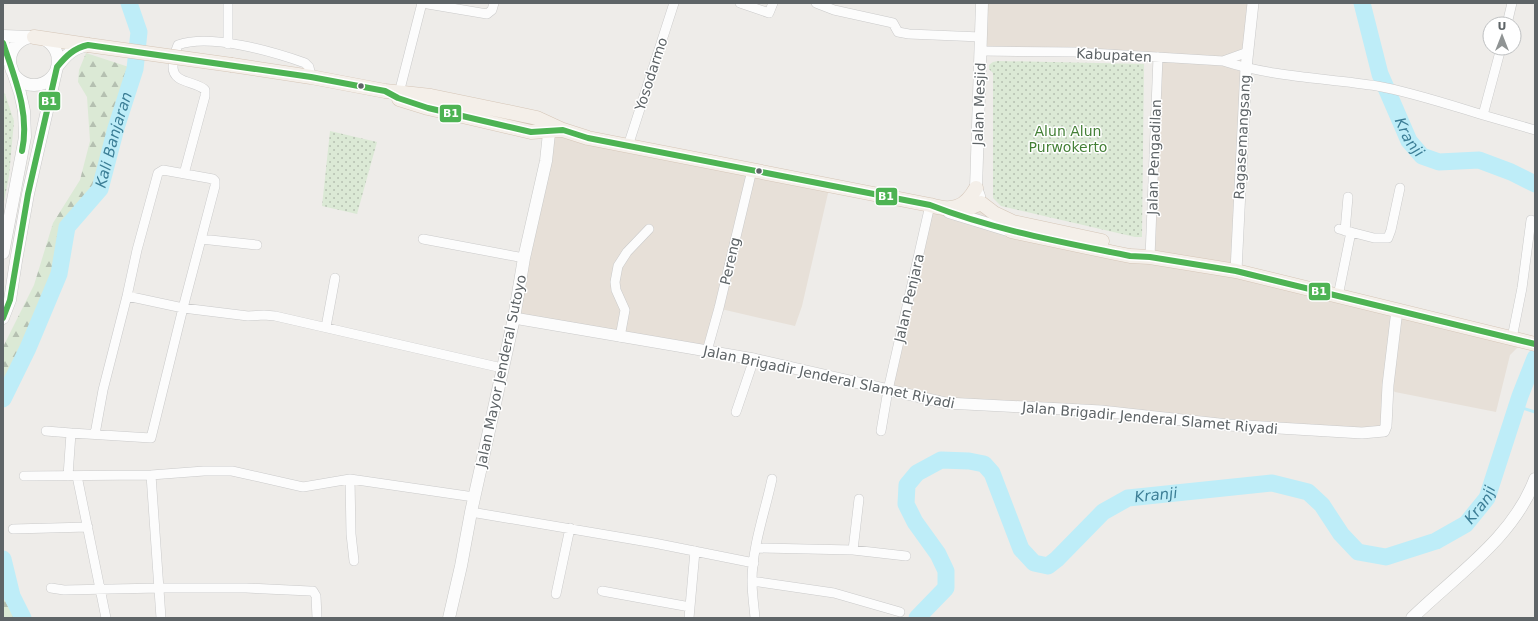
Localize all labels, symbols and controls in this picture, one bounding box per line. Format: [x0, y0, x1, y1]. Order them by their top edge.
north arrow [1482, 16, 1522, 56]
text: U [1498, 20, 1506, 33]
street label: Yosodarmo [631, 35, 670, 114]
street label: Kabupaten [1076, 45, 1152, 65]
street label: Jalan Mesjid [970, 62, 988, 147]
street label: Ragasemangsang [1231, 74, 1253, 200]
unlabelled marker [356, 81, 366, 91]
water label: Kali Banjaran [92, 90, 136, 190]
line badge: B1 [38, 91, 61, 111]
text: B1 [41, 95, 57, 108]
street label: Jalan Pengadilan [1144, 99, 1164, 216]
line badge: B1 [439, 104, 462, 123]
text: B1 [443, 107, 459, 120]
water label: Kranji [1391, 115, 1428, 161]
park label: Alun Alun Purwokerto [1029, 123, 1107, 155]
unlabelled marker [754, 166, 764, 176]
line badge: B1 [875, 187, 898, 206]
text: B1 [878, 190, 894, 203]
street label: Pereng [717, 236, 743, 286]
street label: Jalan Penjara [891, 252, 927, 345]
street label: Jalan Mayor Jenderal Sutoyo [473, 273, 529, 470]
line badge: B1 [1308, 282, 1331, 301]
text: B1 [1311, 285, 1327, 298]
street label: Jalan Brigadir Jenderal Slamet Riyadi [701, 342, 956, 412]
street label: Jalan Brigadir Jenderal Slamet Riyadi [1020, 399, 1279, 437]
water label: Kranji [1461, 483, 1500, 528]
water label: Kranji [1134, 484, 1179, 506]

